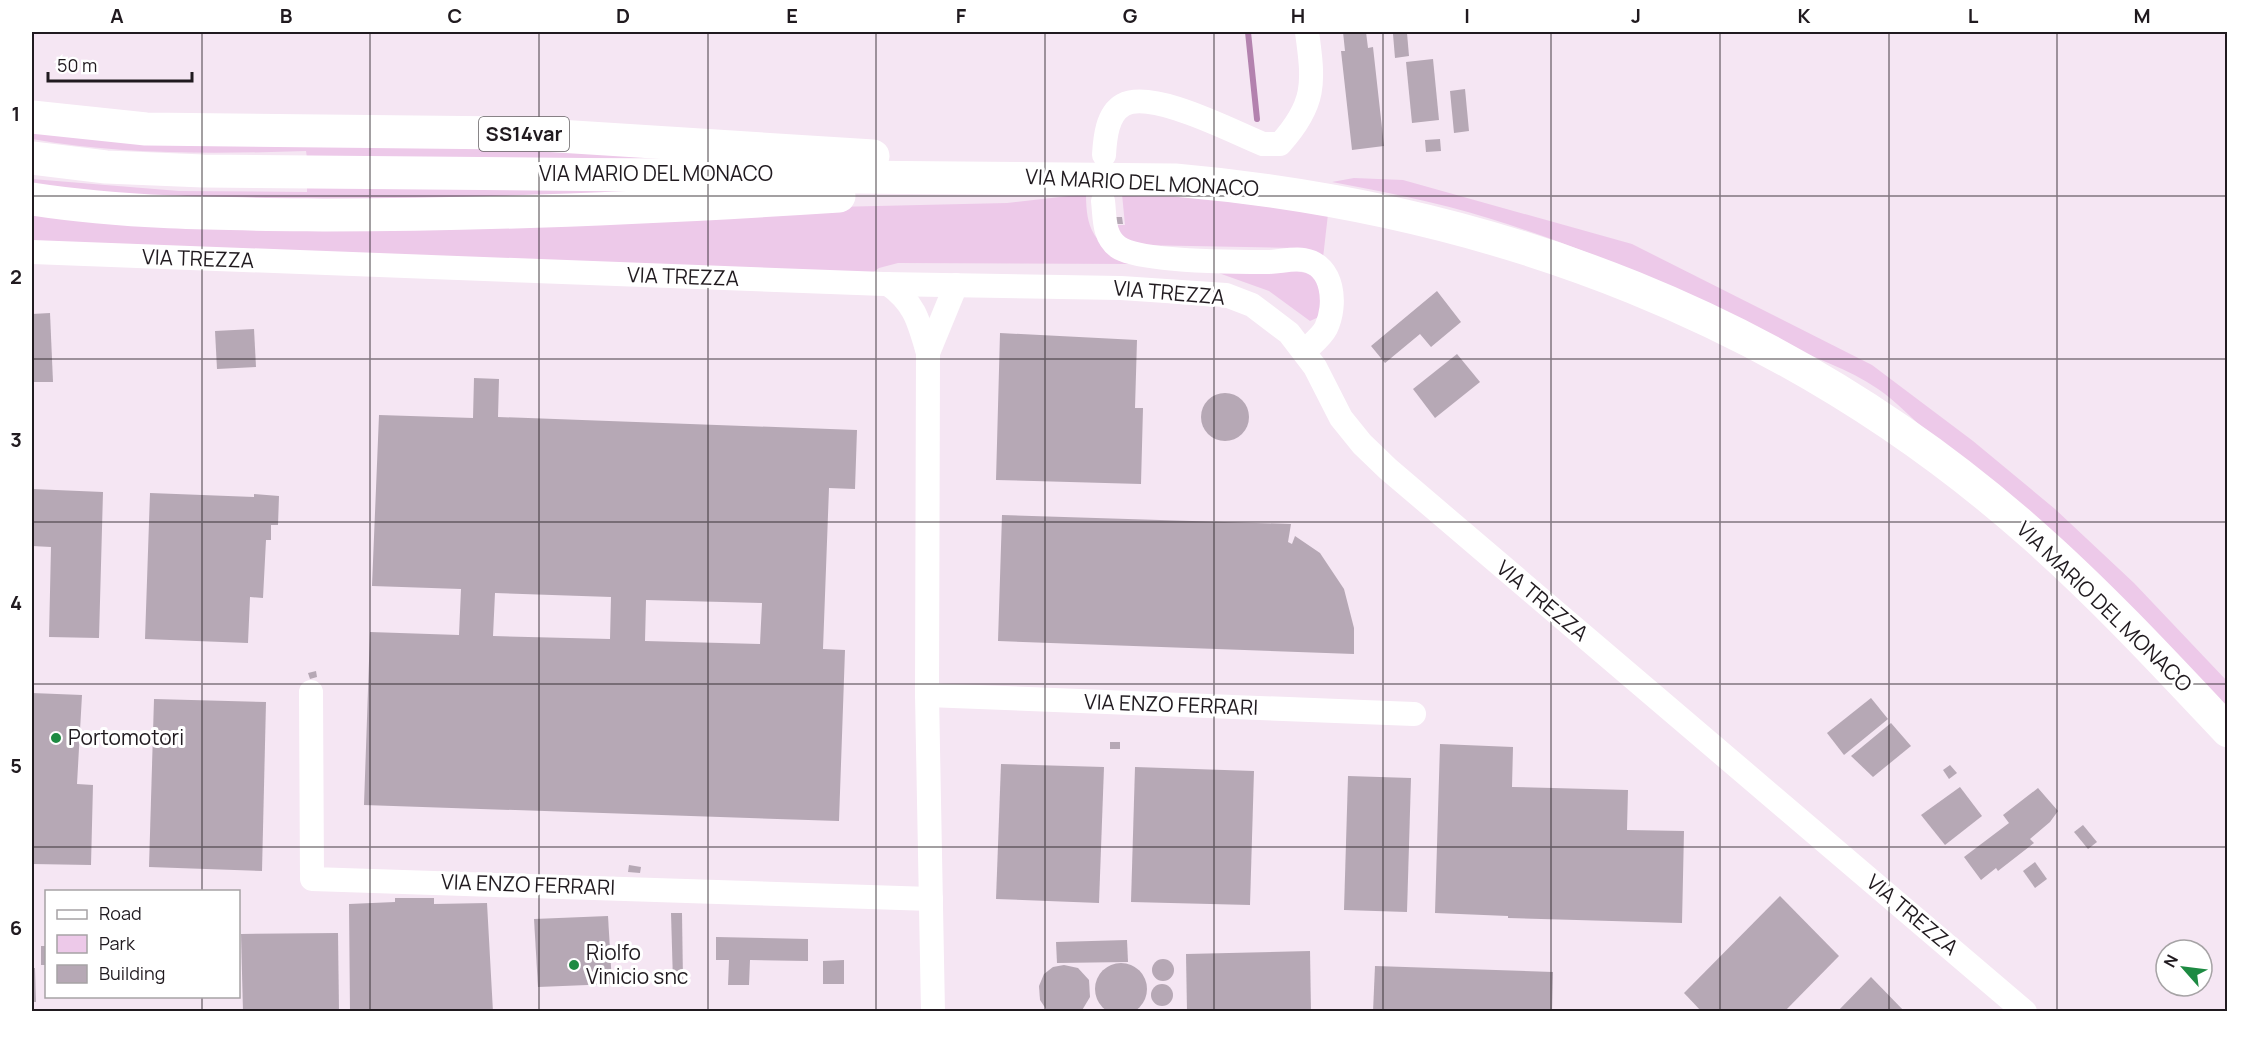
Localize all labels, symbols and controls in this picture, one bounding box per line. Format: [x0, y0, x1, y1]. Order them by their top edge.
text: A [110, 2, 124, 29]
text: B [280, 2, 293, 29]
text: C [448, 2, 462, 29]
text: D [616, 2, 630, 29]
text: E [786, 2, 798, 29]
text: F [956, 2, 967, 29]
text: G [1123, 2, 1138, 29]
text: H [1291, 2, 1305, 29]
text: I [1464, 2, 1470, 29]
text: J [1631, 2, 1641, 29]
text: K [1798, 2, 1811, 29]
text: L [1968, 2, 1979, 29]
text: M [2133, 2, 2151, 29]
scale bar [48, 45, 192, 83]
text: 50 m [57, 53, 97, 77]
text: 1 [12, 100, 20, 127]
road number: SS14var [479, 117, 569, 151]
street label: VIA MARIO DEL MONACO [539, 159, 773, 187]
street label: VIA MARIO DEL MONACO [1025, 162, 1260, 202]
street label: VIA TREZZA [142, 242, 254, 274]
street label: VIA TREZZA [627, 260, 739, 292]
text: 2 [10, 263, 22, 290]
street label: VIA TREZZA [1112, 273, 1226, 311]
text: 3 [10, 426, 22, 453]
street label: VIA MARIO DEL MONACO [2011, 515, 2199, 698]
street label: VIA TREZZA [1491, 554, 1595, 647]
text: 4 [10, 589, 22, 616]
street label: VIA ENZO FERRARI [1084, 687, 1259, 721]
place label: Portomotori [68, 723, 184, 751]
marker: Portomotori [49, 731, 63, 745]
text: 5 [10, 752, 22, 779]
street label: VIA ENZO FERRARI [441, 867, 616, 901]
street label: VIA TREZZA [1861, 868, 1965, 961]
legend [45, 890, 240, 998]
text: Road [99, 901, 142, 925]
text: 6 [10, 914, 22, 941]
text: Park [99, 931, 136, 955]
place label: Riolfo Vinicio snc [586, 938, 688, 990]
north arrow [2154, 938, 2214, 998]
text: N [2158, 951, 2183, 971]
marker: Riolfo Vinicio snc [567, 958, 581, 972]
text: Building [99, 961, 165, 985]

